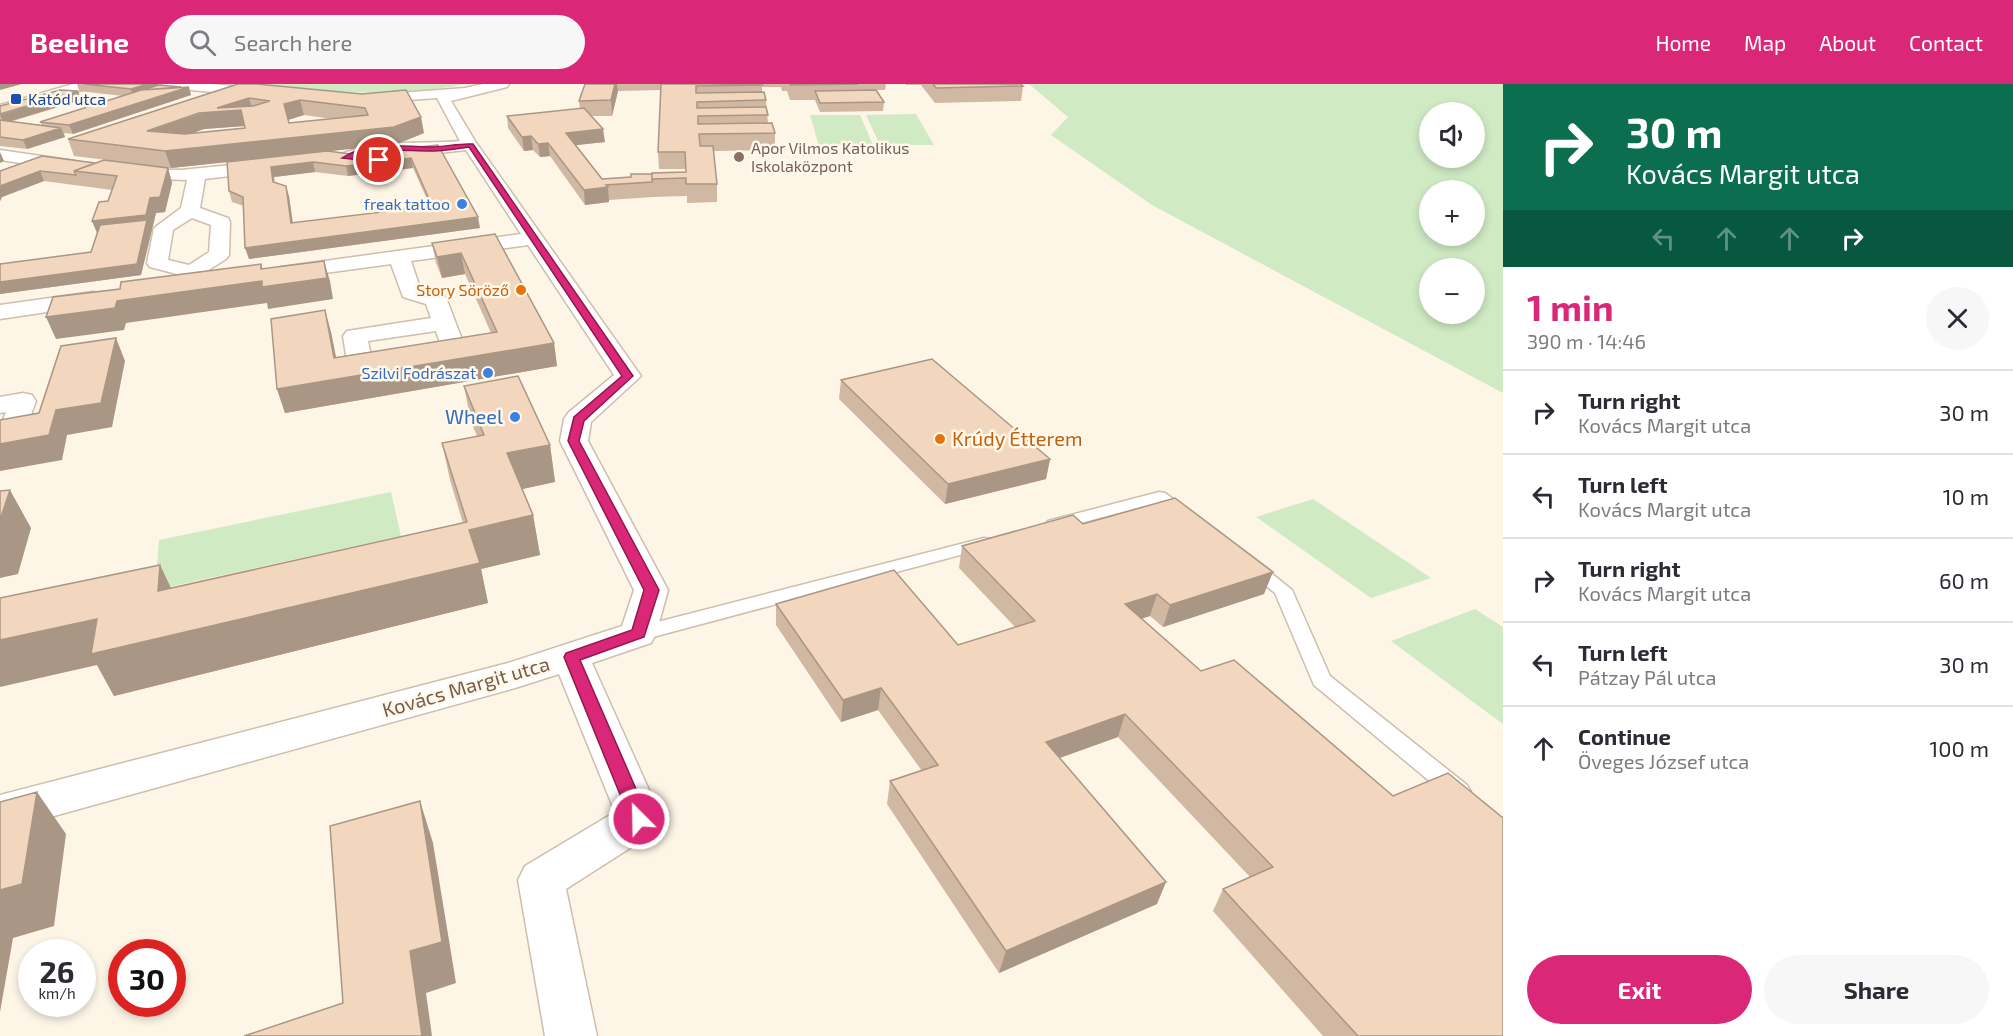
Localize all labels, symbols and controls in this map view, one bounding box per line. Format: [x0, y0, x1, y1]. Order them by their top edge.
search box [165, 15, 585, 69]
text: Beeline [30, 25, 129, 59]
icon: search [186, 26, 219, 59]
text: Search here [234, 29, 352, 55]
text: Home [1655, 30, 1711, 55]
text: Map [1744, 30, 1786, 55]
text: About [1819, 30, 1876, 55]
text: Contact [1909, 30, 1983, 55]
place label: Katód utca [28, 89, 106, 108]
marker: Katód utca [9, 92, 23, 106]
map controls [1419, 102, 1485, 324]
button: sound [1419, 102, 1485, 168]
text: 30 m [1626, 106, 1722, 156]
icon: right [1527, 108, 1605, 186]
pin [353, 134, 404, 185]
place label: Apor Vilmos Katolikus Iskolaközpont [751, 138, 909, 175]
icon: arrive [362, 143, 395, 176]
marker: Apor Vilmos Katolikus Iskolaközpont [732, 150, 746, 164]
text: Kovács Margit utca [1626, 157, 1860, 189]
button: + [1419, 180, 1485, 246]
place label: freak tattoo [364, 194, 450, 213]
marker: freak tattoo [455, 197, 469, 211]
icon: left [1647, 222, 1680, 255]
icon: ahead [1710, 222, 1743, 255]
icon: ahead [1773, 222, 1806, 255]
icon: right [1836, 222, 1869, 255]
button: − [1419, 258, 1485, 324]
place label: Story Söröző [416, 280, 509, 299]
marker: Story Söröző [514, 283, 528, 297]
text: 1 min [1527, 285, 1614, 328]
button: close [1926, 287, 1989, 350]
text: 390 m · 14:46 [1527, 329, 1646, 353]
place label: Szilvi Fodrászat [361, 363, 476, 382]
marker: Szilvi Fodrászat [481, 366, 495, 380]
text: Turn right [1578, 387, 1680, 413]
icon: right [1527, 396, 1560, 429]
text: 30 m [1939, 399, 1989, 425]
place label: Wheel [445, 404, 503, 428]
marker: Wheel [508, 410, 522, 424]
text: Kovács Margit utca [1578, 413, 1751, 437]
place label: Krúdy Étterem [952, 426, 1083, 450]
marker: Krúdy Étterem [933, 432, 947, 446]
text: Turn left [1578, 471, 1667, 497]
icon: left [1527, 480, 1560, 513]
text: 10 m [1943, 483, 1989, 509]
text: Kovács Margit utca [1578, 497, 1751, 521]
text: Turn right [1578, 555, 1680, 581]
icon: right [1527, 564, 1560, 597]
text: 60 m [1939, 567, 1989, 593]
text: Kovács Margit utca [1578, 581, 1751, 605]
text: Turn left [1578, 639, 1667, 665]
icon: left [1527, 648, 1560, 681]
street label: Kovács Margit utca [379, 651, 552, 721]
text: 30 m [1939, 651, 1989, 677]
text: Pátzay Pál utca [1578, 665, 1716, 689]
text: Continue [1578, 723, 1671, 749]
icon: ahead [1527, 732, 1560, 765]
text: 100 m [1930, 735, 1989, 761]
text: Öveges József utca [1578, 749, 1749, 773]
position arrow [607, 787, 671, 851]
speed limit sign: 30 [108, 939, 186, 1017]
text: 26 [39, 953, 75, 989]
button: Exit [1527, 955, 1752, 1024]
button: Share [1764, 955, 1989, 1024]
text: km/h [38, 984, 76, 1002]

